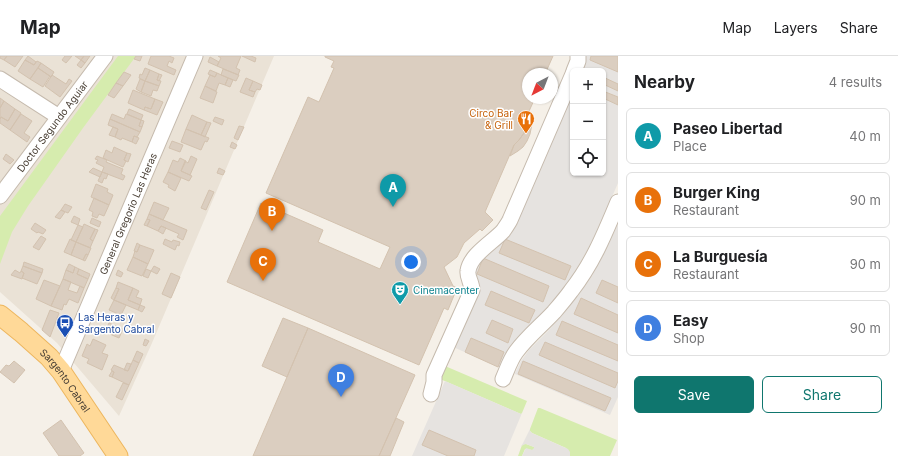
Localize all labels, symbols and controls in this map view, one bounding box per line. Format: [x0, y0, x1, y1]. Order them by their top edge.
text: Map [20, 16, 61, 39]
text: Map [723, 19, 752, 36]
text: Layers [774, 19, 818, 36]
text: Share [840, 19, 878, 36]
north arrow [522, 68, 558, 104]
map controls [570, 68, 606, 176]
button: + [570, 68, 606, 104]
text: Nearby [634, 72, 695, 92]
text: 4 results [829, 74, 882, 90]
street label: Doctor Segundo Aguiar [14, 78, 90, 174]
button: − [570, 104, 606, 140]
place label: Circo Bar & Grill [469, 107, 513, 131]
restaurant icon: Circo Bar & Grill [516, 109, 536, 134]
text: Paseo Libertad [673, 119, 782, 138]
text: A [643, 128, 653, 144]
text: 40 m [849, 128, 881, 144]
text: Place [673, 138, 707, 154]
button: locate [570, 140, 606, 176]
street label: General Gregorio Las Heras [97, 151, 159, 276]
pin: A [380, 174, 406, 207]
text: Burger King [673, 183, 760, 202]
text: B [644, 192, 652, 208]
text: 90 m [850, 192, 881, 208]
pin: B [259, 198, 285, 231]
text: Restaurant [673, 202, 739, 218]
text: La Burguesía [673, 247, 768, 266]
pin: C [250, 248, 276, 281]
your location [401, 252, 421, 272]
text: C [643, 256, 653, 272]
text: 90 m [850, 256, 881, 272]
text: Restaurant [673, 266, 739, 282]
theatre icon: Cinemacenter [390, 280, 410, 305]
place label: Cinemacenter [413, 284, 479, 296]
place label: Las Heras y Sargento Cabral [78, 311, 154, 335]
text: Easy [673, 311, 708, 330]
bus stop icon: Las Heras y Sargento Cabral [55, 313, 75, 338]
text: D [643, 320, 653, 336]
text: 90 m [850, 320, 881, 336]
text: Shop [673, 330, 705, 346]
street label: Sargento Cabral [38, 346, 93, 414]
pin: D [328, 364, 354, 397]
button: Save [634, 376, 754, 413]
button: Share [762, 376, 882, 413]

